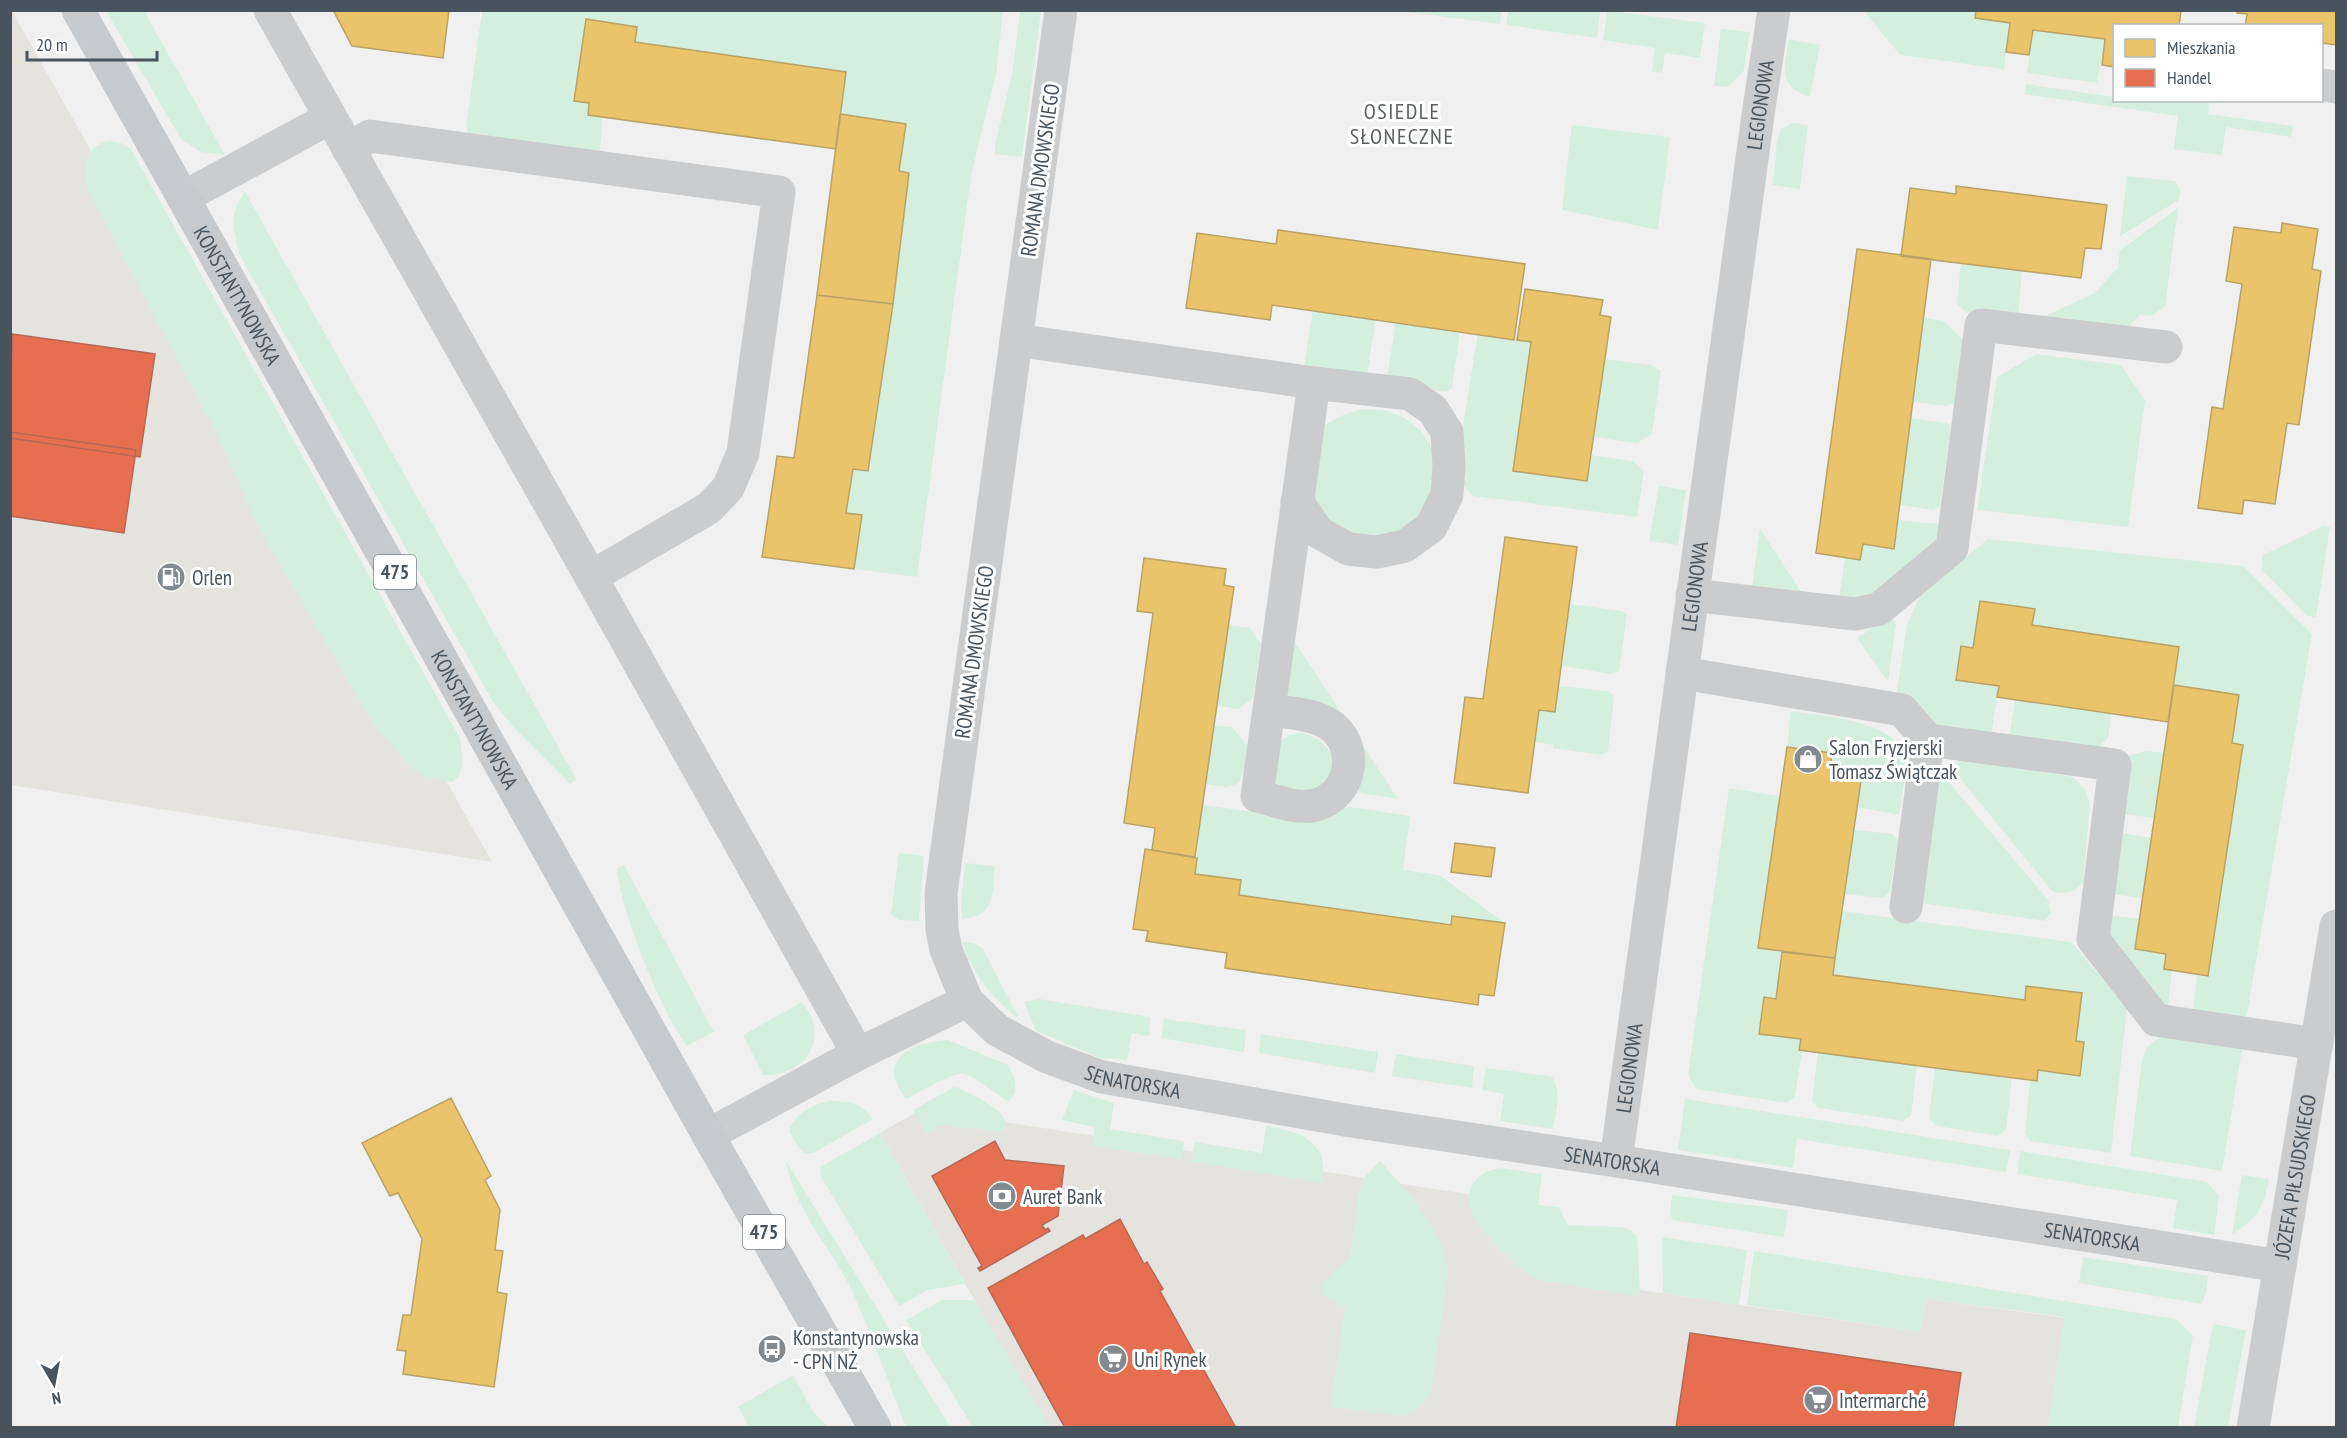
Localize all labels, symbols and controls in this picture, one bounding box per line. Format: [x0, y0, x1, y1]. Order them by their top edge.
scale bar [27, 24, 158, 62]
legend [2113, 24, 2323, 102]
text: 20 m [36, 33, 68, 56]
text: Mieszkania [2167, 36, 2236, 59]
street label: LEGIONOWA [1740, 58, 1780, 151]
text: Handel [2167, 66, 2212, 89]
street label: ROMANA DMOWSKIEGO [1015, 82, 1065, 258]
district label: OSIEDLE SŁONECZNE [1350, 97, 1454, 150]
street label: KONSTANTYNOWSKA [188, 221, 288, 370]
street label: LEGIONOWA [1675, 540, 1713, 633]
road number: 475 [374, 555, 416, 589]
fuel station icon: Orlen [155, 561, 187, 593]
place label: Orlen [192, 564, 232, 591]
street label: ROMANA DMOWSKIEGO [949, 564, 999, 740]
street label: KONSTANTYNOWSKA [426, 645, 525, 794]
place label: Salon Fryzjerski Tomasz Świątczak [1829, 734, 1957, 785]
shop icon: Salon Fryzjerski Tomasz Świątczak [1792, 743, 1824, 775]
street label: LEGIONOWA [1609, 1021, 1648, 1115]
street label: SENATORSKA [1081, 1058, 1183, 1104]
street label: JÓZEFA PIŁSUDSKIEGO [2268, 1092, 2321, 1262]
street label: SENATORSKA [1562, 1140, 1663, 1181]
bank icon: Auret Bank [986, 1180, 1018, 1212]
place label: Auret Bank [1023, 1183, 1102, 1210]
road number: 475 [743, 1215, 785, 1249]
street label: SENATORSKA [2042, 1215, 2143, 1257]
place label: Konstantynowska - CPN NŻ [793, 1324, 919, 1375]
bus stop icon: Konstantynowska - CPN NŻ [756, 1333, 788, 1365]
supermarket icon: Uni Rynek [1097, 1343, 1129, 1375]
place label: Uni Rynek [1134, 1346, 1207, 1373]
north arrow [24, 1354, 84, 1414]
supermarket icon: Intermarché [1802, 1384, 1834, 1416]
place label: Intermarché [1839, 1387, 1926, 1414]
text: N [51, 1388, 63, 1409]

